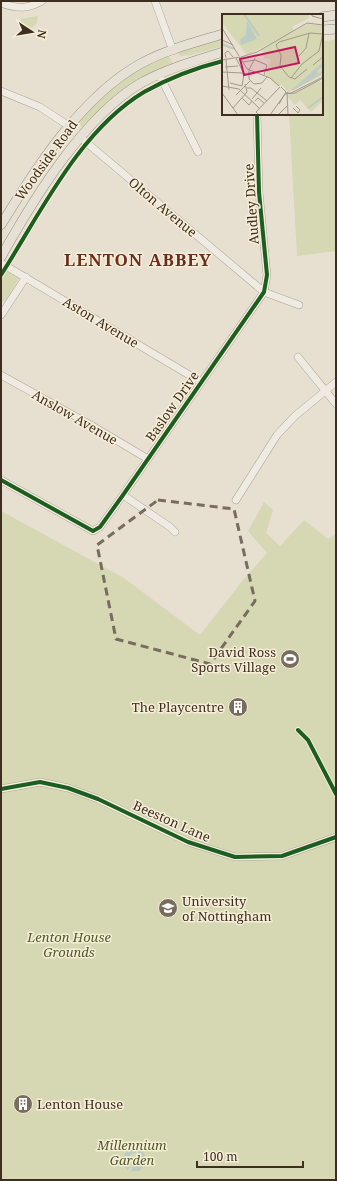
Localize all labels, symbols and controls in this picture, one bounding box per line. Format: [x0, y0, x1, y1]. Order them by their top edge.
north arrow [12, 12, 52, 52]
inset map [222, 14, 323, 115]
text: N [34, 28, 51, 40]
street label: Woodside Road [11, 116, 81, 204]
street label: Audley Drive [239, 163, 263, 245]
street label: Olton Avenue [125, 173, 201, 241]
district label: LENTON ABBEY [64, 248, 212, 271]
street label: Aston Avenue [60, 292, 142, 352]
street label: Baslow Drive [141, 367, 203, 445]
street label: Anslow Avenue [29, 385, 121, 449]
place label: David Ross Sports Village [191, 643, 276, 676]
sports icon: David Ross Sports Village [279, 648, 301, 670]
building icon: The Playcentre [227, 696, 249, 718]
place label: The Playcentre [132, 698, 224, 716]
street label: Beeston Lane [130, 796, 214, 846]
place label: University of Nottingham [182, 892, 272, 925]
school or university icon: University of Nottingham [157, 897, 179, 919]
park label: Lenton House Grounds [26, 928, 111, 961]
building icon: Lenton House [12, 1093, 34, 1115]
place label: Lenton House [37, 1095, 123, 1113]
park label: Millennium Garden [96, 1136, 167, 1169]
scale bar [197, 1143, 303, 1169]
text: 100 m [203, 1148, 238, 1165]

